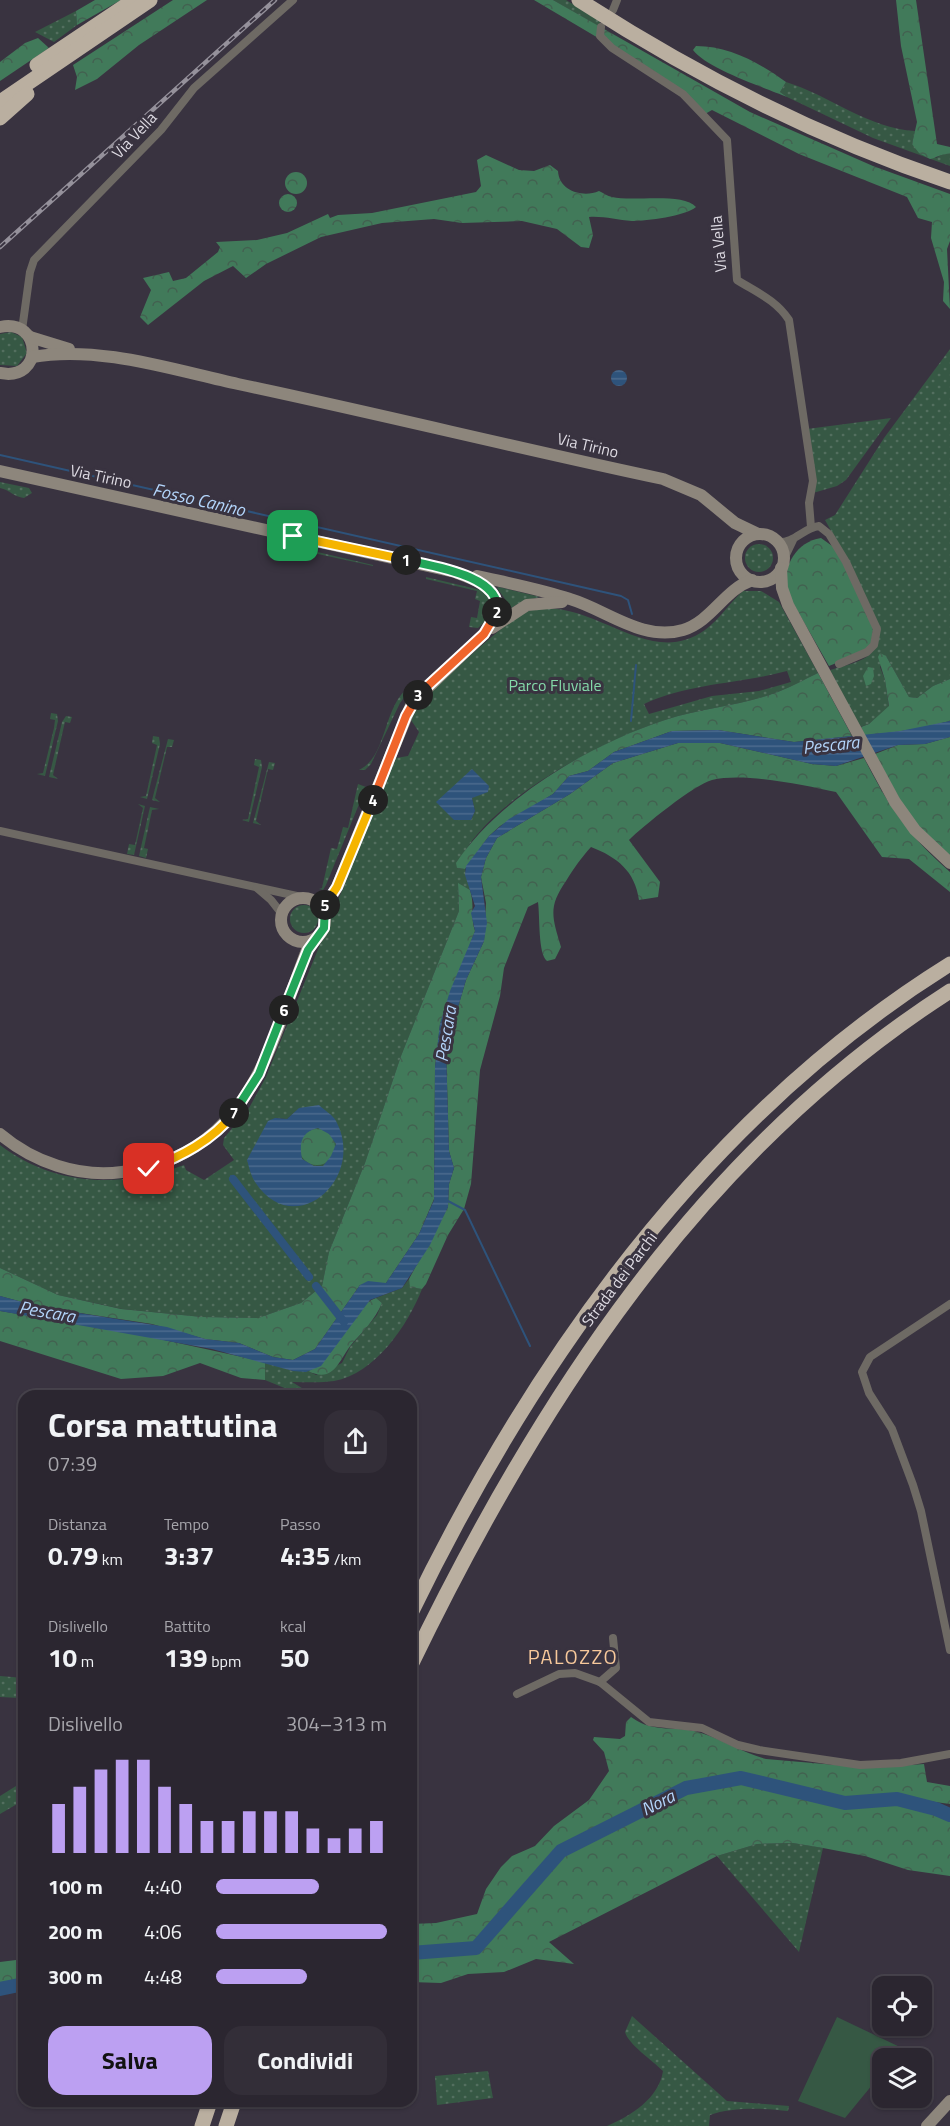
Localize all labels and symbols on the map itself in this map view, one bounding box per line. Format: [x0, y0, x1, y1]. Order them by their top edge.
street label: Via Vella [106, 106, 162, 164]
street label: Via Vella [704, 215, 732, 273]
street label: Via Tirino [555, 426, 621, 464]
street label: Via Tirino [68, 458, 134, 494]
water label: Fosso Canino [150, 476, 249, 523]
pin [267, 510, 318, 561]
pin: 1 [391, 545, 421, 575]
pin: 2 [482, 597, 512, 627]
park label: Parco Fluviale [508, 673, 602, 697]
pin: 3 [403, 680, 433, 710]
water label: Pescara [801, 728, 861, 761]
pin: 4 [358, 785, 388, 815]
pin: 5 [310, 890, 340, 920]
pin: 6 [269, 995, 299, 1025]
water label: Pescara [428, 1003, 463, 1064]
pin: 7 [219, 1098, 249, 1128]
pin [123, 1143, 174, 1194]
street label: Strada dei Parchi [575, 1227, 663, 1331]
water label: Pescara [17, 1293, 78, 1330]
district label: PALOZZO [528, 1641, 618, 1672]
water label: Nora [636, 1782, 680, 1822]

